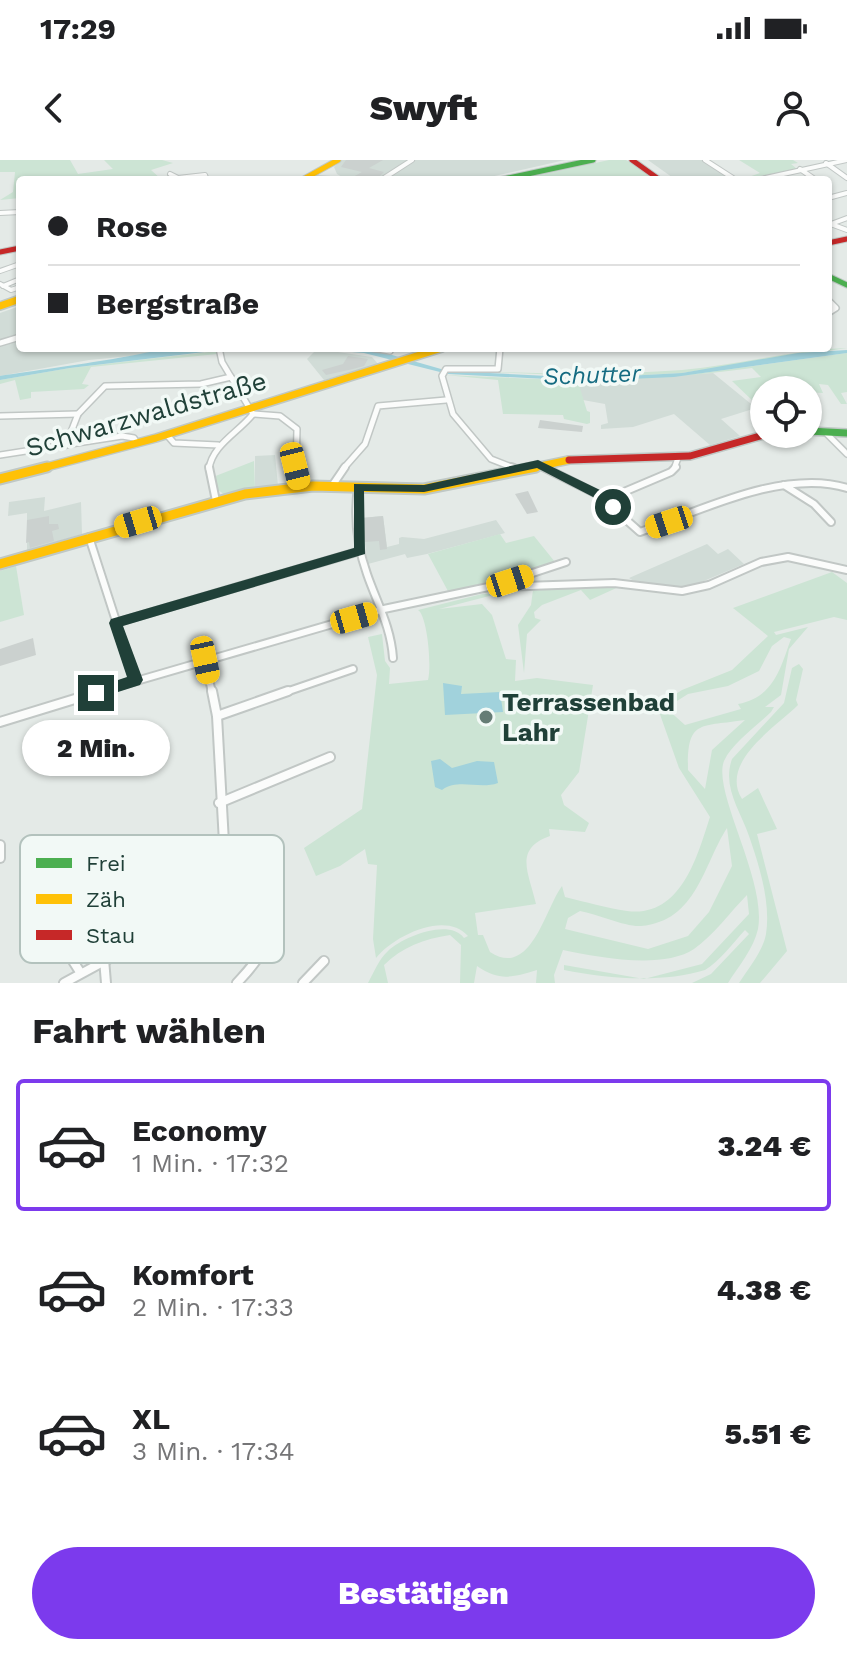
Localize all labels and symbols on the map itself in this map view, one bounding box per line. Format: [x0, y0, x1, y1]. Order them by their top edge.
water label: Schutter [543, 359, 643, 391]
street label: Schwarzwaldstraße [22, 365, 270, 463]
car [278, 440, 312, 492]
route start [595, 489, 631, 525]
car [642, 503, 696, 541]
car [112, 504, 164, 540]
car [483, 562, 537, 600]
car [328, 600, 380, 636]
car [188, 634, 222, 686]
route end [78, 675, 114, 711]
place label: Terrassenbad Lahr [502, 687, 675, 747]
marker: Terrassenbad Lahr [477, 708, 495, 726]
callout: 2 Min. [22, 721, 170, 777]
legend [20, 835, 284, 963]
text: Frei [86, 851, 126, 876]
text: Zäh [86, 887, 126, 912]
text: Stau [86, 923, 135, 948]

